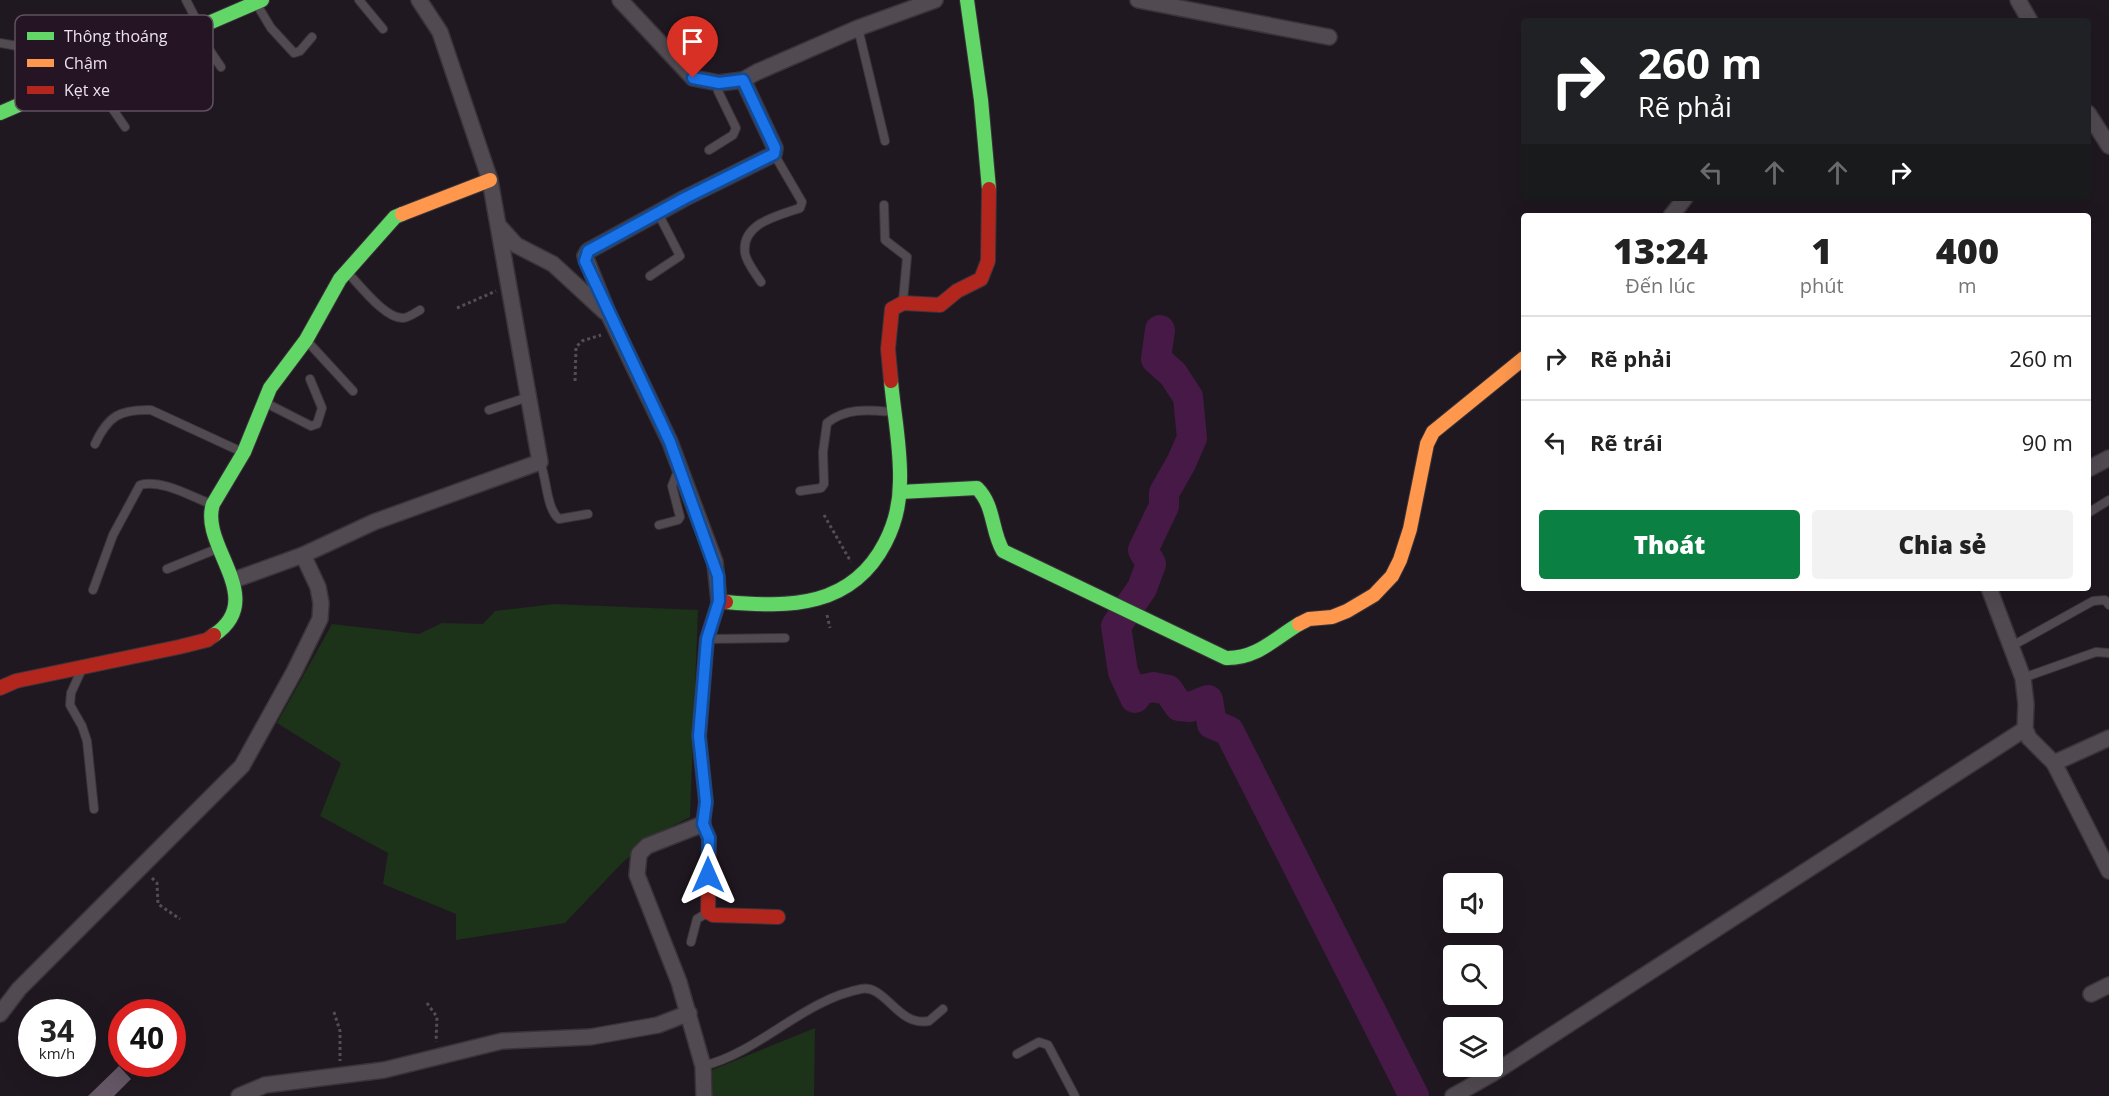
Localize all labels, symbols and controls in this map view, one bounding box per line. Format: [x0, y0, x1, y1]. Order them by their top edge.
legend [15, 15, 213, 111]
pin [667, 16, 718, 78]
text: Thông thoáng [64, 25, 168, 47]
icon: arrive [676, 25, 709, 58]
text: 260 m [1638, 34, 1762, 91]
icon: right [1539, 42, 1617, 120]
text: Chậm [64, 52, 108, 74]
text: Kẹt xe [64, 79, 110, 101]
text: Rẽ phải [1638, 88, 1732, 125]
icon: left [1695, 156, 1728, 189]
icon: ahead [1758, 156, 1791, 189]
icon: ahead [1821, 156, 1854, 189]
icon: right [1884, 156, 1917, 189]
text: 13:24 [1613, 226, 1708, 275]
text: 1 [1811, 226, 1832, 275]
text: 400 [1936, 226, 1999, 275]
text: Đến lúc [1625, 272, 1695, 299]
text: phút [1800, 272, 1844, 299]
text: m [1958, 272, 1977, 299]
icon: right [1539, 342, 1572, 375]
text: Rẽ phải [1590, 343, 1672, 373]
text: 260 m [2009, 343, 2073, 373]
icon: left [1539, 426, 1572, 459]
text: Rẽ trái [1590, 427, 1663, 457]
text: 90 m [2022, 427, 2073, 457]
button: Thoát [1539, 510, 1800, 579]
button: Chia sẻ [1812, 510, 2073, 579]
position arrow [676, 843, 740, 907]
map controls [1443, 873, 1503, 1077]
button: sound [1443, 873, 1503, 933]
button: search [1443, 945, 1503, 1005]
speed limit sign: 40 [108, 999, 186, 1077]
text: 34 [40, 1010, 74, 1051]
button: layers [1443, 1017, 1503, 1077]
text: km/h [39, 1043, 75, 1063]

